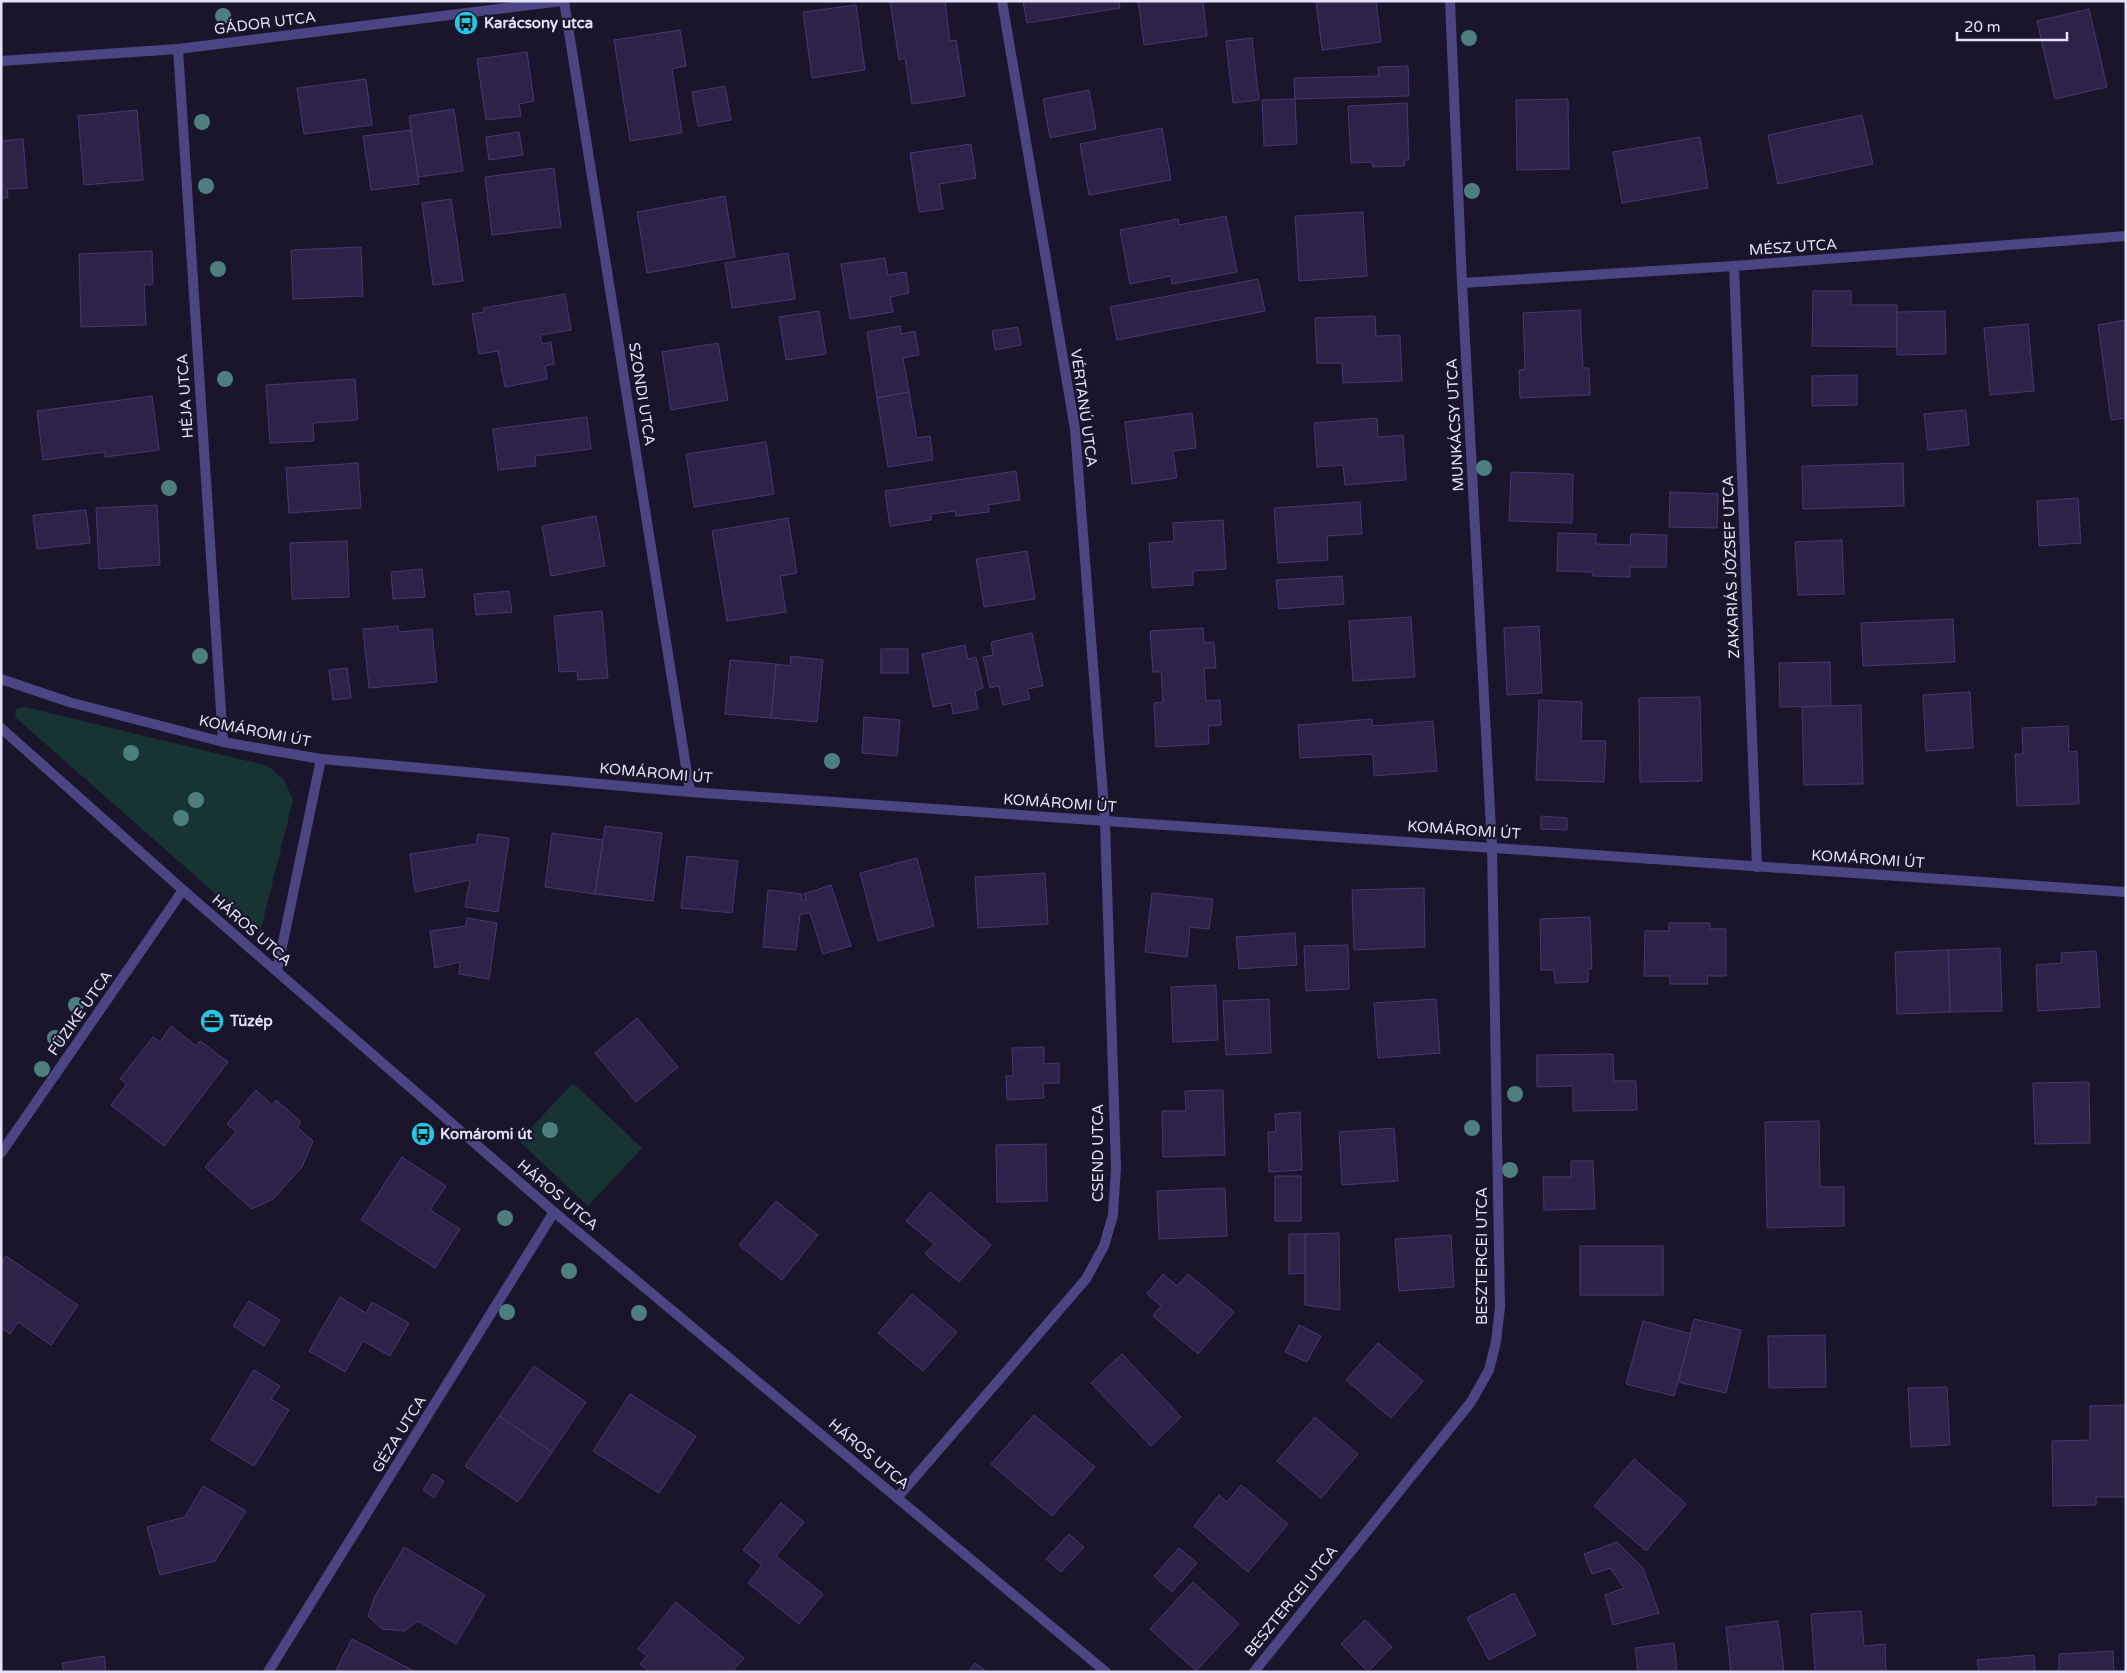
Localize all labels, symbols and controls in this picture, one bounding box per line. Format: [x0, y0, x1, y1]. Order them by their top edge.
street label: GÁDOR UTCA [213, 8, 317, 38]
bus stop icon: Karácsony utca [453, 10, 479, 36]
scale bar [1957, 10, 2067, 42]
place label: Karácsony utca [484, 14, 593, 33]
text: 20 m [1964, 18, 2001, 36]
street label: MÉSZ UTCA [1748, 235, 1838, 259]
street label: SZONDI UTCA [625, 341, 659, 447]
street label: VÉRTANÚ UTCA [1067, 348, 1101, 468]
street label: HÉJA UTCA [173, 353, 197, 439]
street label: MUNKÁCSY UTCA [1443, 358, 1467, 492]
street label: ZAKARIÁS JÓZSEF UTCA [1719, 475, 1743, 659]
street label: KOMÁROMI ÚT [198, 711, 312, 751]
street label: KOMÁROMI ÚT [599, 759, 713, 787]
street label: KOMÁROMI ÚT [1003, 790, 1117, 816]
street label: KOMÁROMI ÚT [1407, 817, 1521, 843]
street label: KOMÁROMI ÚT [1811, 846, 1925, 872]
street label: HÁROS UTCA [208, 890, 296, 970]
street label: FÜZIKE UTCA [44, 967, 116, 1059]
office icon: Tüzép [199, 1008, 225, 1034]
place label: Tüzép [229, 1012, 273, 1031]
street label: CSEND UTCA [1089, 1104, 1107, 1202]
bus stop icon: Komáromi út [410, 1121, 436, 1147]
place label: Komáromi út [440, 1125, 533, 1143]
street label: HÁROS UTCA [514, 1156, 602, 1234]
street label: BESZTERCEI UTCA [1473, 1187, 1491, 1325]
street label: GÉZA UTCA [368, 1392, 430, 1476]
street label: HÁROS UTCA [825, 1415, 913, 1493]
street label: BESZTERCEI UTCA [1241, 1542, 1341, 1660]

